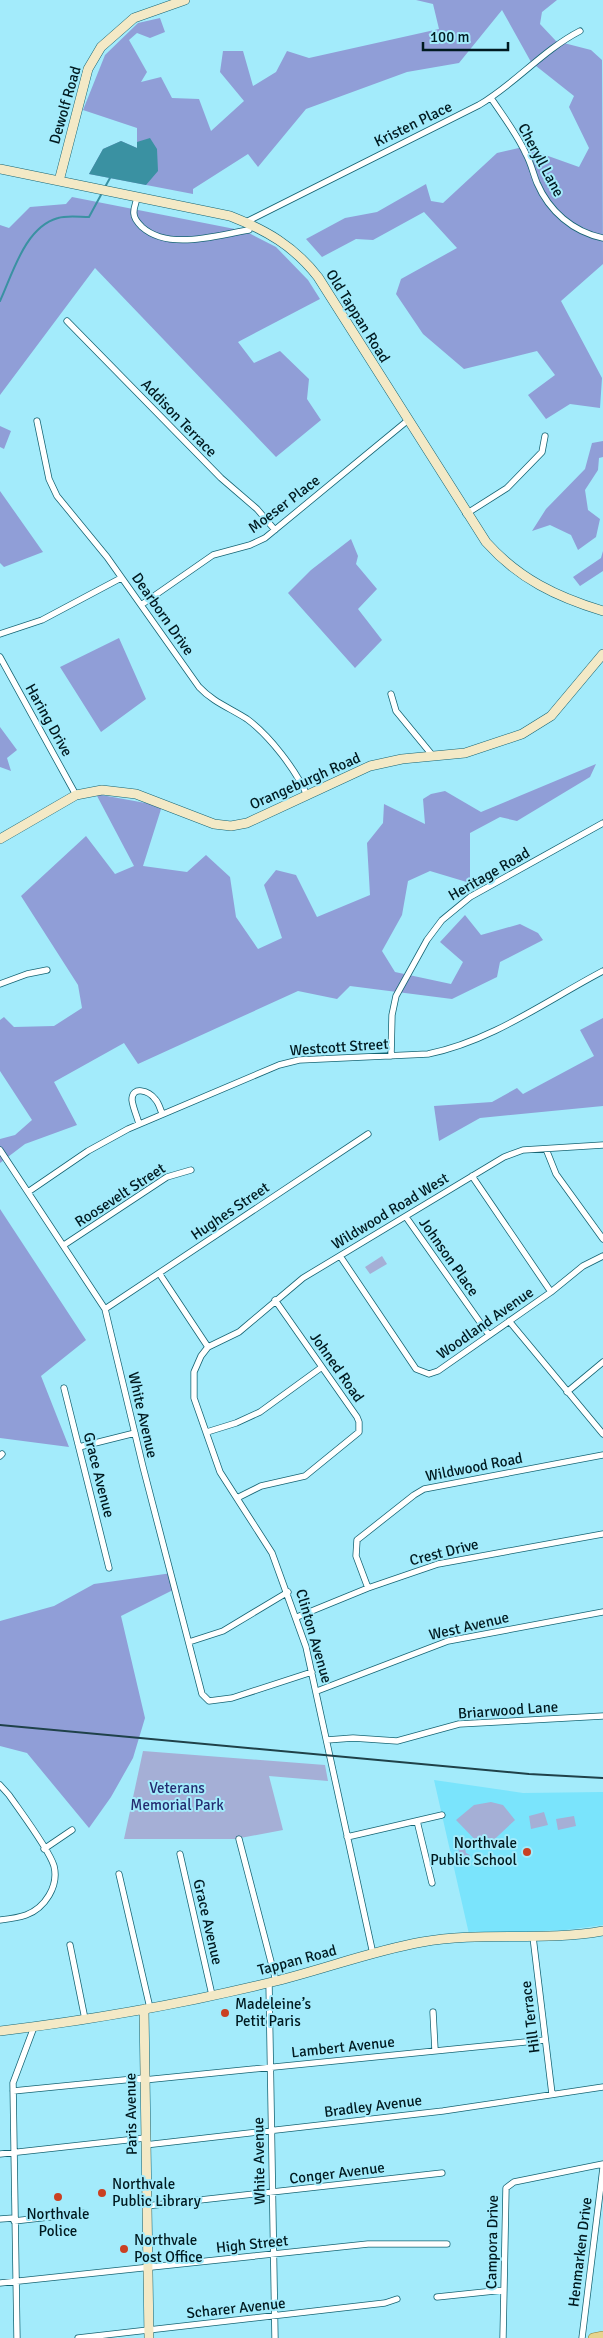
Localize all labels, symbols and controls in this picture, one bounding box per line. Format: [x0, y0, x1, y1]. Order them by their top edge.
scale bar [423, 20, 508, 52]
text: 100 m [430, 28, 470, 46]
street label: Dewolf Road [45, 64, 85, 146]
street label: Kristen Place [371, 97, 455, 151]
street label: Cheryll Lane [514, 120, 568, 200]
street label: Old Tappan Road [322, 266, 394, 366]
street label: Addison Terrace [137, 375, 221, 461]
street label: Moeser Place [245, 471, 323, 537]
street label: Dearborn Drive [128, 569, 198, 659]
street label: Haring Drive [22, 680, 76, 760]
street label: Orangeburgh Road [247, 748, 363, 814]
street label: Heritage Road [445, 843, 533, 905]
street label: Westcott Street [289, 1035, 389, 1059]
street label: Roosevelt Street [71, 1159, 169, 1231]
street label: Wildwood Road West [328, 1169, 452, 1253]
street label: Hughes Street [187, 1178, 273, 1244]
street label: Johnson Place [415, 1214, 483, 1300]
street label: Woodland Avenue [433, 1283, 537, 1363]
street label: Johned Road [306, 1328, 368, 1406]
street label: White Avenue [124, 1370, 162, 1460]
street label: Grace Avenue [80, 1430, 118, 1520]
street label: Wildwood Road [424, 1449, 524, 1485]
street label: Crest Drive [408, 1535, 480, 1569]
street label: Clinton Avenue [292, 1587, 336, 1685]
street label: West Avenue [427, 1608, 511, 1644]
street label: Briarwood Lane [457, 1698, 559, 1722]
park label: Veterans Memorial Park [130, 1779, 224, 1814]
place label: Northvale Public School [430, 1834, 517, 1869]
marker: Northvale Public School [521, 1846, 533, 1858]
street label: Grace Avenue [189, 1877, 227, 1967]
street label: Tappan Road [256, 1941, 338, 1979]
street label: Hill Terrace [517, 1980, 543, 2054]
place label: Madeleine’s Petit Paris [235, 1995, 311, 2030]
marker: Madeleine’s Petit Paris [219, 2007, 231, 2019]
street label: Lambert Avenue [290, 2033, 396, 2061]
street label: Paris Avenue [121, 2073, 141, 2155]
street label: Bradley Avenue [323, 2091, 423, 2121]
street label: White Avenue [249, 2117, 269, 2205]
street label: Conger Avenue [288, 2158, 386, 2188]
place label: Northvale Public Library [112, 2175, 201, 2210]
marker: Northvale Public Library [96, 2187, 108, 2199]
marker: Northvale Police [52, 2191, 64, 2203]
street label: Campora Drive [482, 2195, 502, 2289]
street label: Henmarken Drive [564, 2196, 596, 2308]
place label: Northvale Police [26, 2205, 90, 2240]
place label: Northvale Post Office [134, 2231, 203, 2266]
street label: High Street [215, 2231, 289, 2257]
marker: Northvale Post Office [118, 2243, 130, 2255]
street label: Scharer Avenue [185, 2294, 287, 2322]

